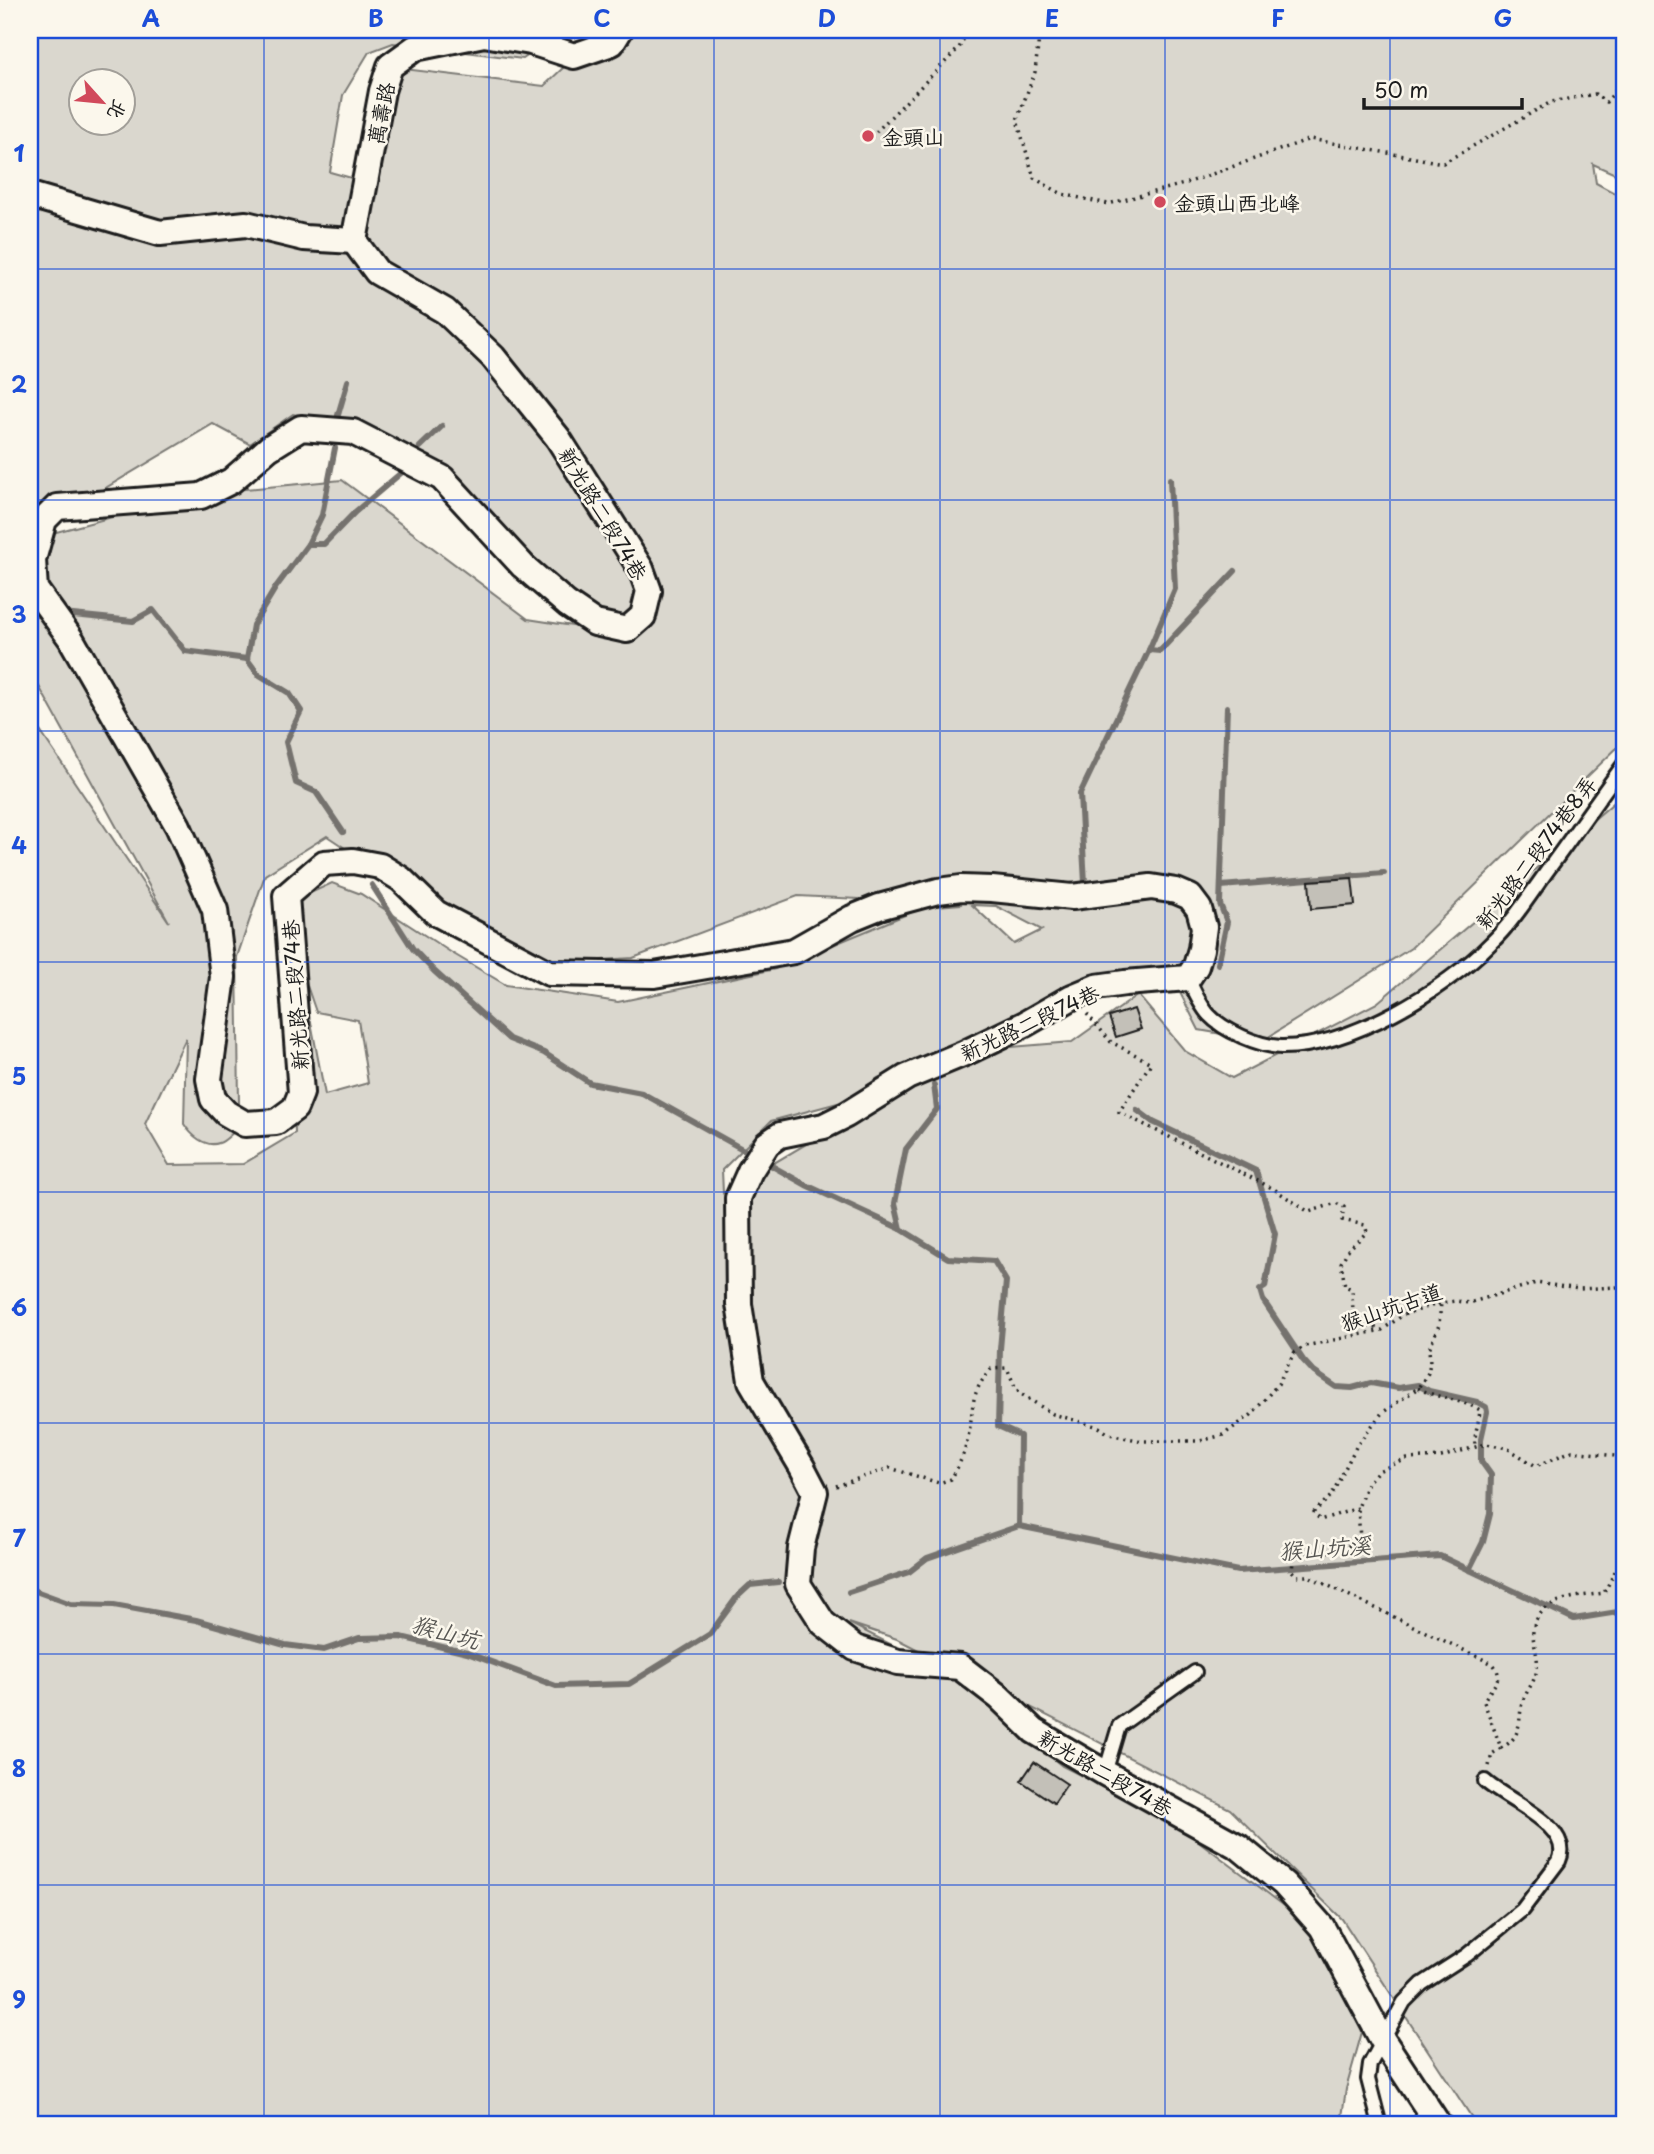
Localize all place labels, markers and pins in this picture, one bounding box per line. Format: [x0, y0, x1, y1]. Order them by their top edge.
place label: 金頭山 [882, 120, 945, 152]
marker: 金頭山 [860, 128, 876, 144]
place label: 金頭山西北峰 [1174, 186, 1300, 218]
marker: 金頭山西北峰 [1152, 194, 1168, 210]

